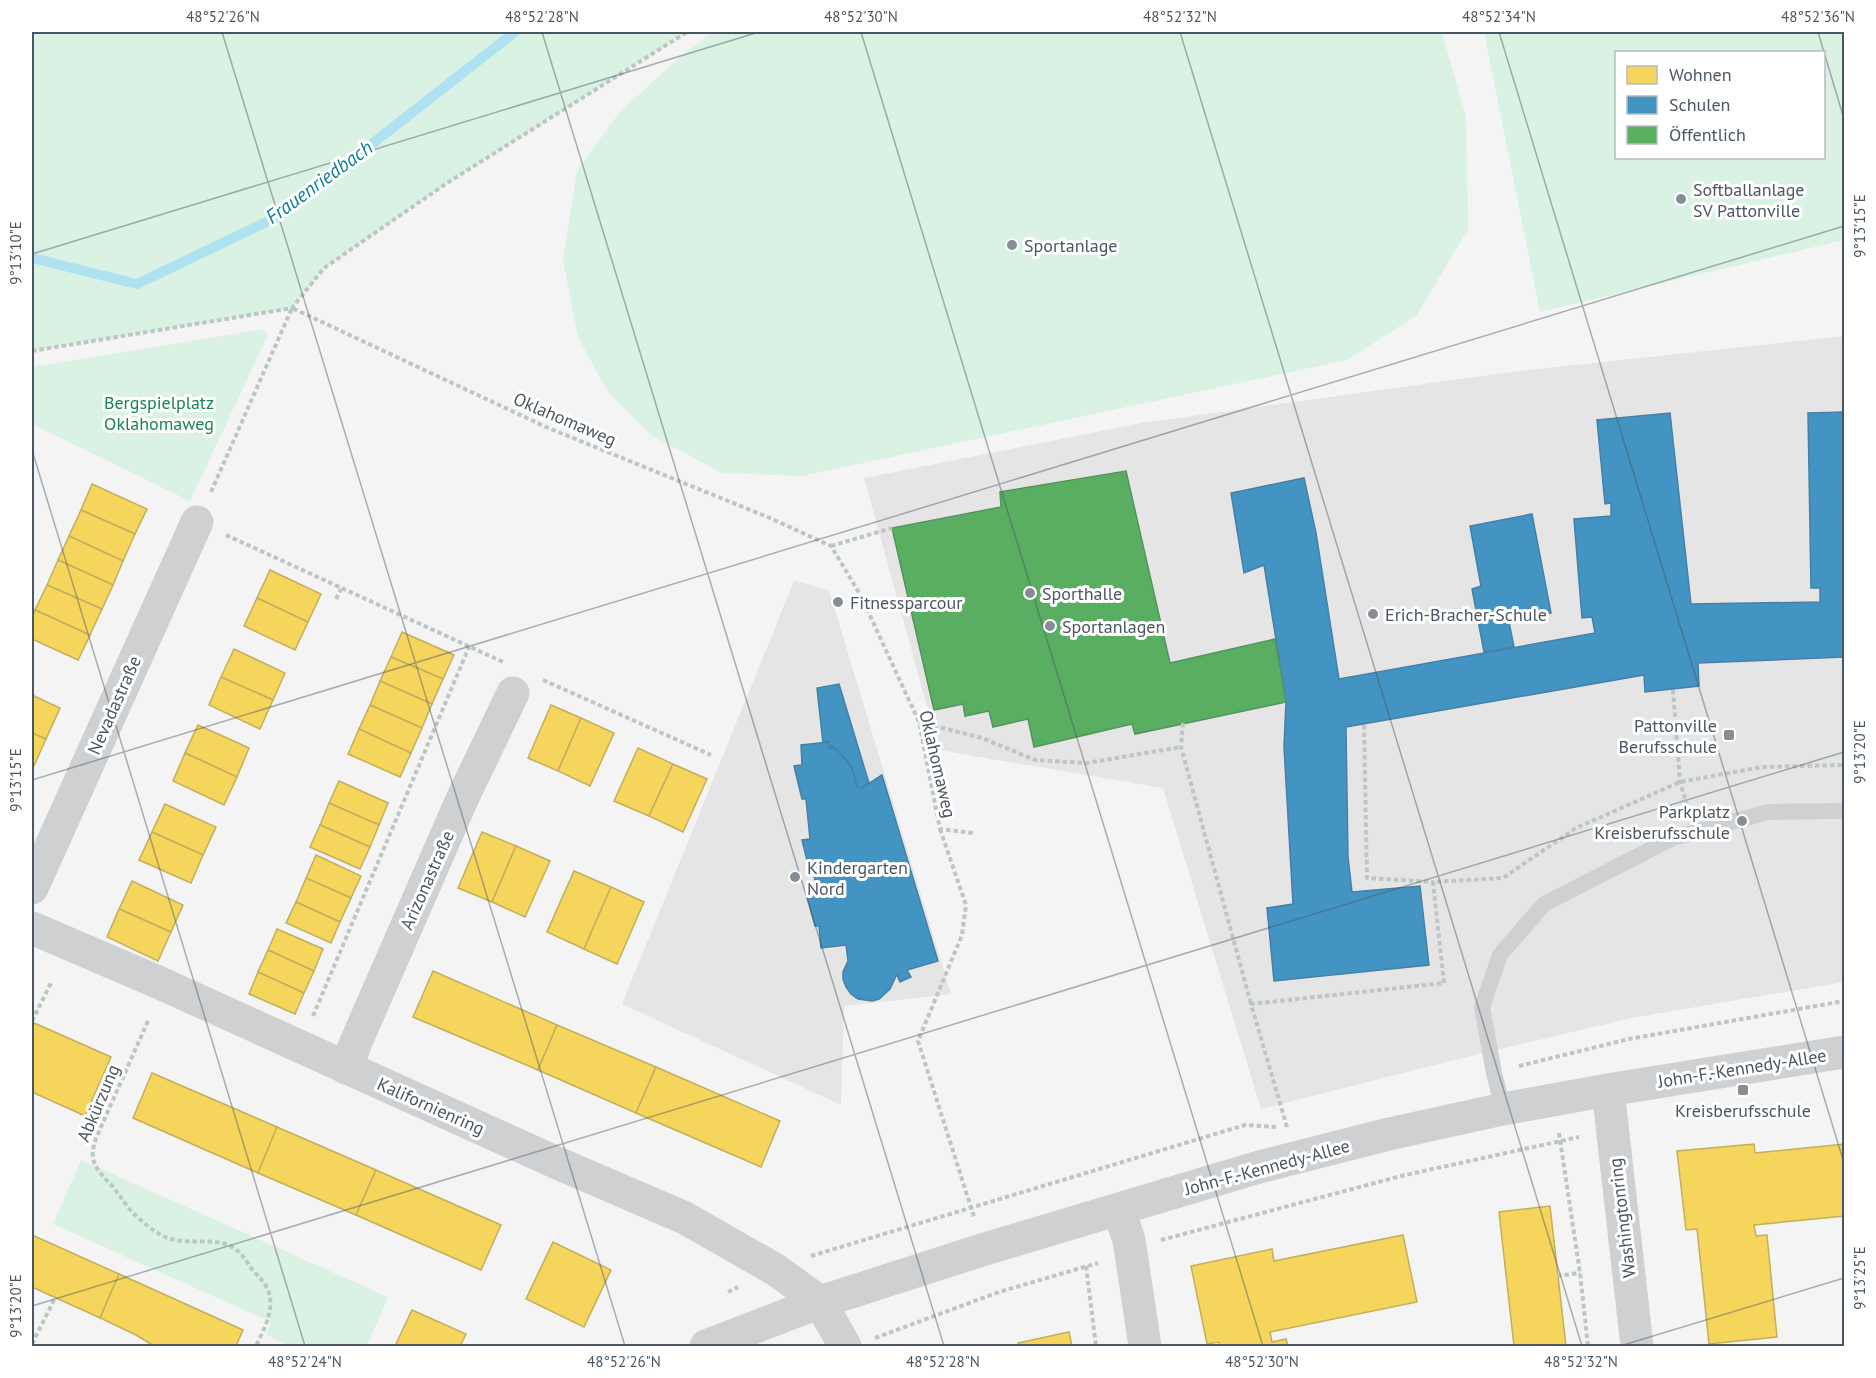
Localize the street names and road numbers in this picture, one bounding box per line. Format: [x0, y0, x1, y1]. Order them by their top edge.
street label: Oklahomaweg [510, 387, 620, 451]
street label: Nevadastraße [82, 652, 146, 758]
street label: Oklahomaweg [914, 708, 962, 820]
street label: Arizonastraße [395, 827, 459, 933]
street label: John-F.-Kennedy-Allee [1655, 1043, 1828, 1093]
street label: Abkürzung [71, 1061, 125, 1145]
street label: Kalifornienring [374, 1072, 488, 1140]
street label: John-F.-Kennedy-Allee [1181, 1134, 1352, 1200]
street label: Washingtonring [1603, 1157, 1641, 1279]

